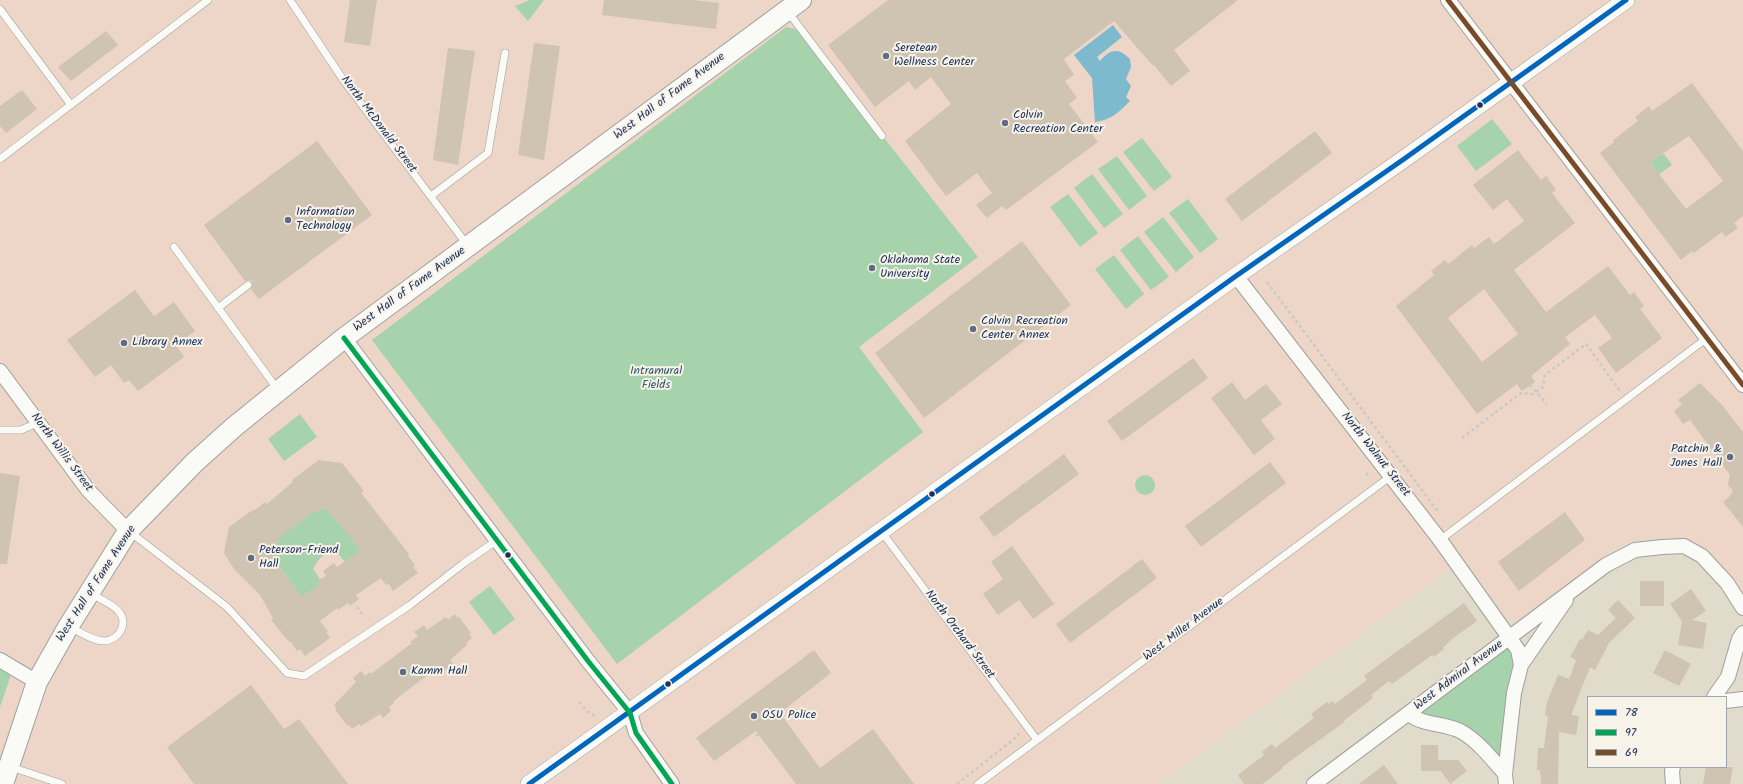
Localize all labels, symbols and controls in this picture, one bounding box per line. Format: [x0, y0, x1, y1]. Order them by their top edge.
place label: Seretean Wellness Center [894, 42, 974, 70]
street label: West Hall of Fame Avenue [612, 50, 728, 144]
marker: Seretean Wellness Center [881, 51, 891, 61]
street label: North McDonald Street [337, 74, 419, 176]
unlabelled marker [1475, 100, 1485, 110]
place label: Colvin Recreation Center [1013, 109, 1103, 137]
marker: Colvin Recreation Center [1000, 118, 1010, 128]
place label: Information Technology [296, 206, 355, 234]
marker: Information Technology [283, 215, 293, 225]
street label: West Hall of Fame Avenue [351, 244, 469, 336]
place label: Oklahoma State University [880, 254, 960, 282]
marker: Oklahoma State University [867, 263, 877, 273]
place label: Colvin Recreation Center Annex [981, 315, 1068, 343]
marker: Colvin Recreation Center Annex [968, 324, 978, 334]
place label: Library Annex [132, 336, 202, 350]
marker: Library Annex [119, 338, 129, 348]
park label: Intramural Fields [630, 365, 682, 393]
street label: North Walnut Street [1337, 410, 1413, 500]
street label: North Willis Street [27, 411, 95, 495]
place label: Patchin & Jones Hall [1670, 443, 1722, 471]
marker: Patchin & Jones Hall [1725, 452, 1735, 462]
unlabelled marker [927, 489, 937, 499]
street label: West Hall of Fame Avenue [54, 523, 140, 645]
place label: Peterson-Friend Hall [259, 544, 338, 572]
unlabelled marker [503, 550, 513, 560]
marker: Peterson-Friend Hall [246, 553, 256, 563]
street label: North Orchard Street [921, 588, 997, 682]
street label: West Miller Avenue [1141, 595, 1227, 665]
street label: West Admiral Avenue [1412, 638, 1506, 714]
place label: Kamm Hall [411, 665, 467, 679]
marker: Kamm Hall [398, 667, 408, 677]
unlabelled marker [663, 679, 673, 689]
legend [1587, 696, 1727, 768]
text: 78 [1625, 703, 1638, 722]
place label: OSU Police [762, 709, 816, 723]
marker: OSU Police [749, 711, 759, 721]
text: 97 [1625, 723, 1636, 742]
text: 69 [1625, 743, 1638, 762]

